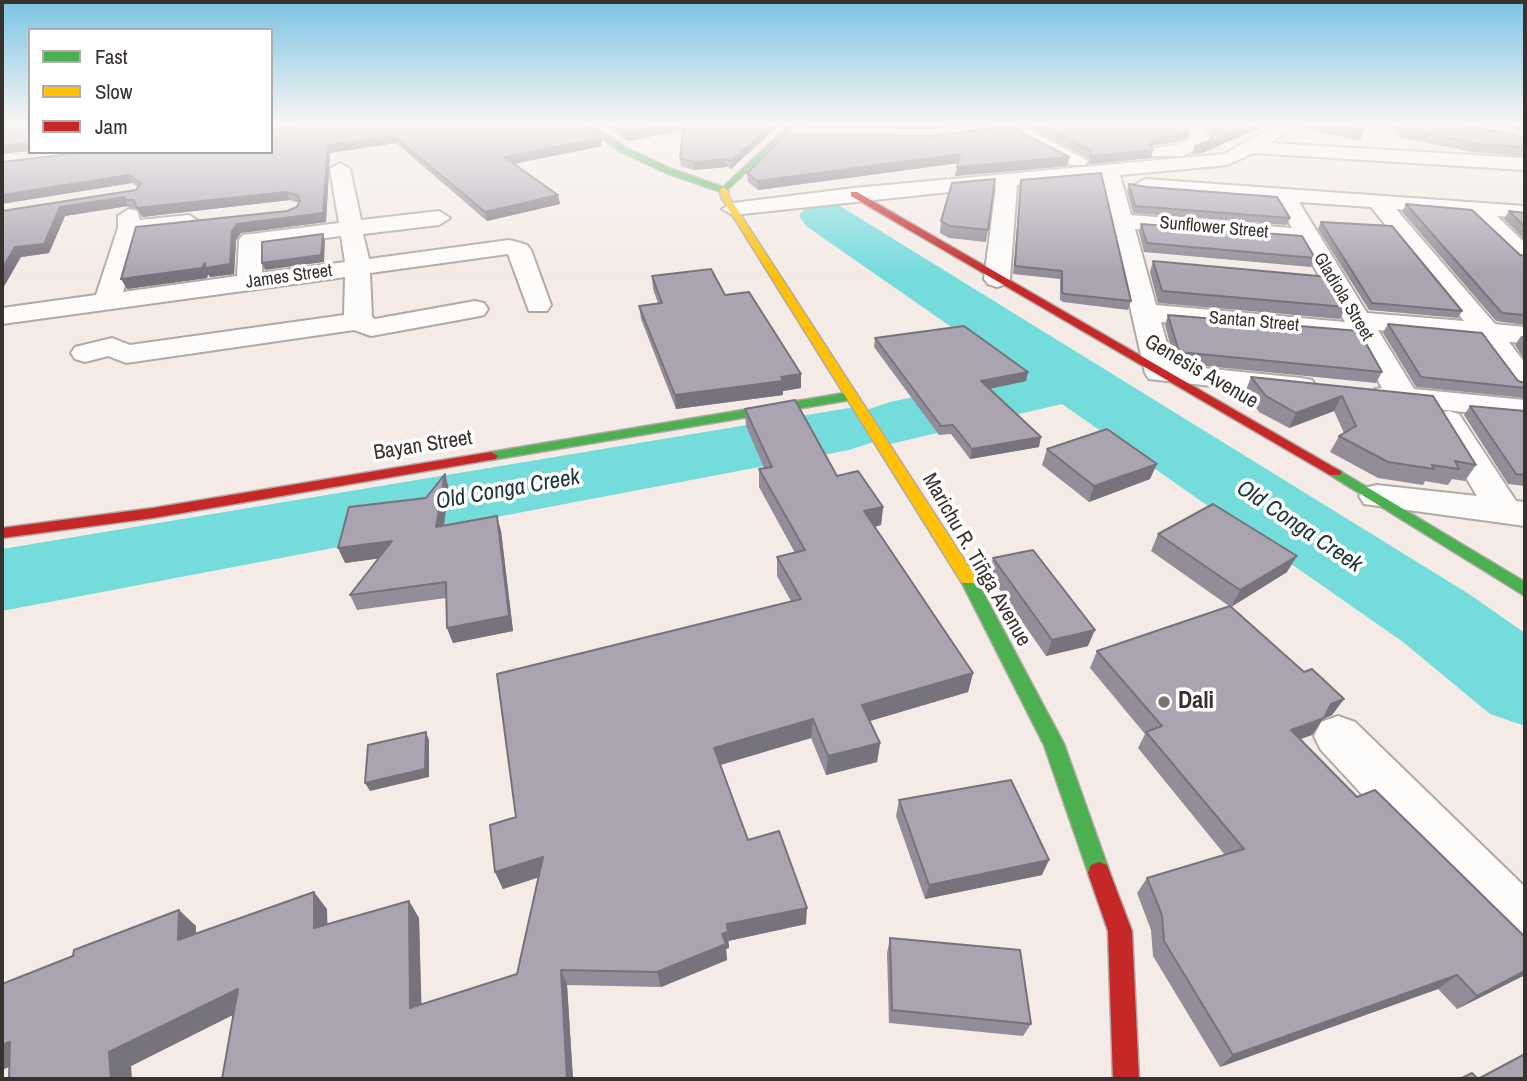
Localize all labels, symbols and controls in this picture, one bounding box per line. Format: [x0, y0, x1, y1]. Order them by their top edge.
legend [28, 28, 273, 154]
text: Fast [95, 42, 128, 71]
text: Slow [95, 77, 132, 106]
text: Jam [95, 112, 128, 141]
street label: Sunflower Street [1159, 212, 1269, 244]
street label: Gladiola Street [1308, 249, 1378, 345]
street label: James Street [244, 260, 334, 294]
street label: Santan Street [1208, 307, 1300, 337]
street label: Genesis Avenue [1140, 329, 1262, 415]
street label: Bayan Street [372, 426, 474, 466]
water label: Old Conga Creek [434, 464, 582, 516]
street label: Marichu R. Tiñga Avenue [916, 469, 1036, 651]
water label: Old Conga Creek [1231, 475, 1367, 579]
place label: Dali [1178, 688, 1214, 716]
marker: Dali [1156, 694, 1172, 710]

